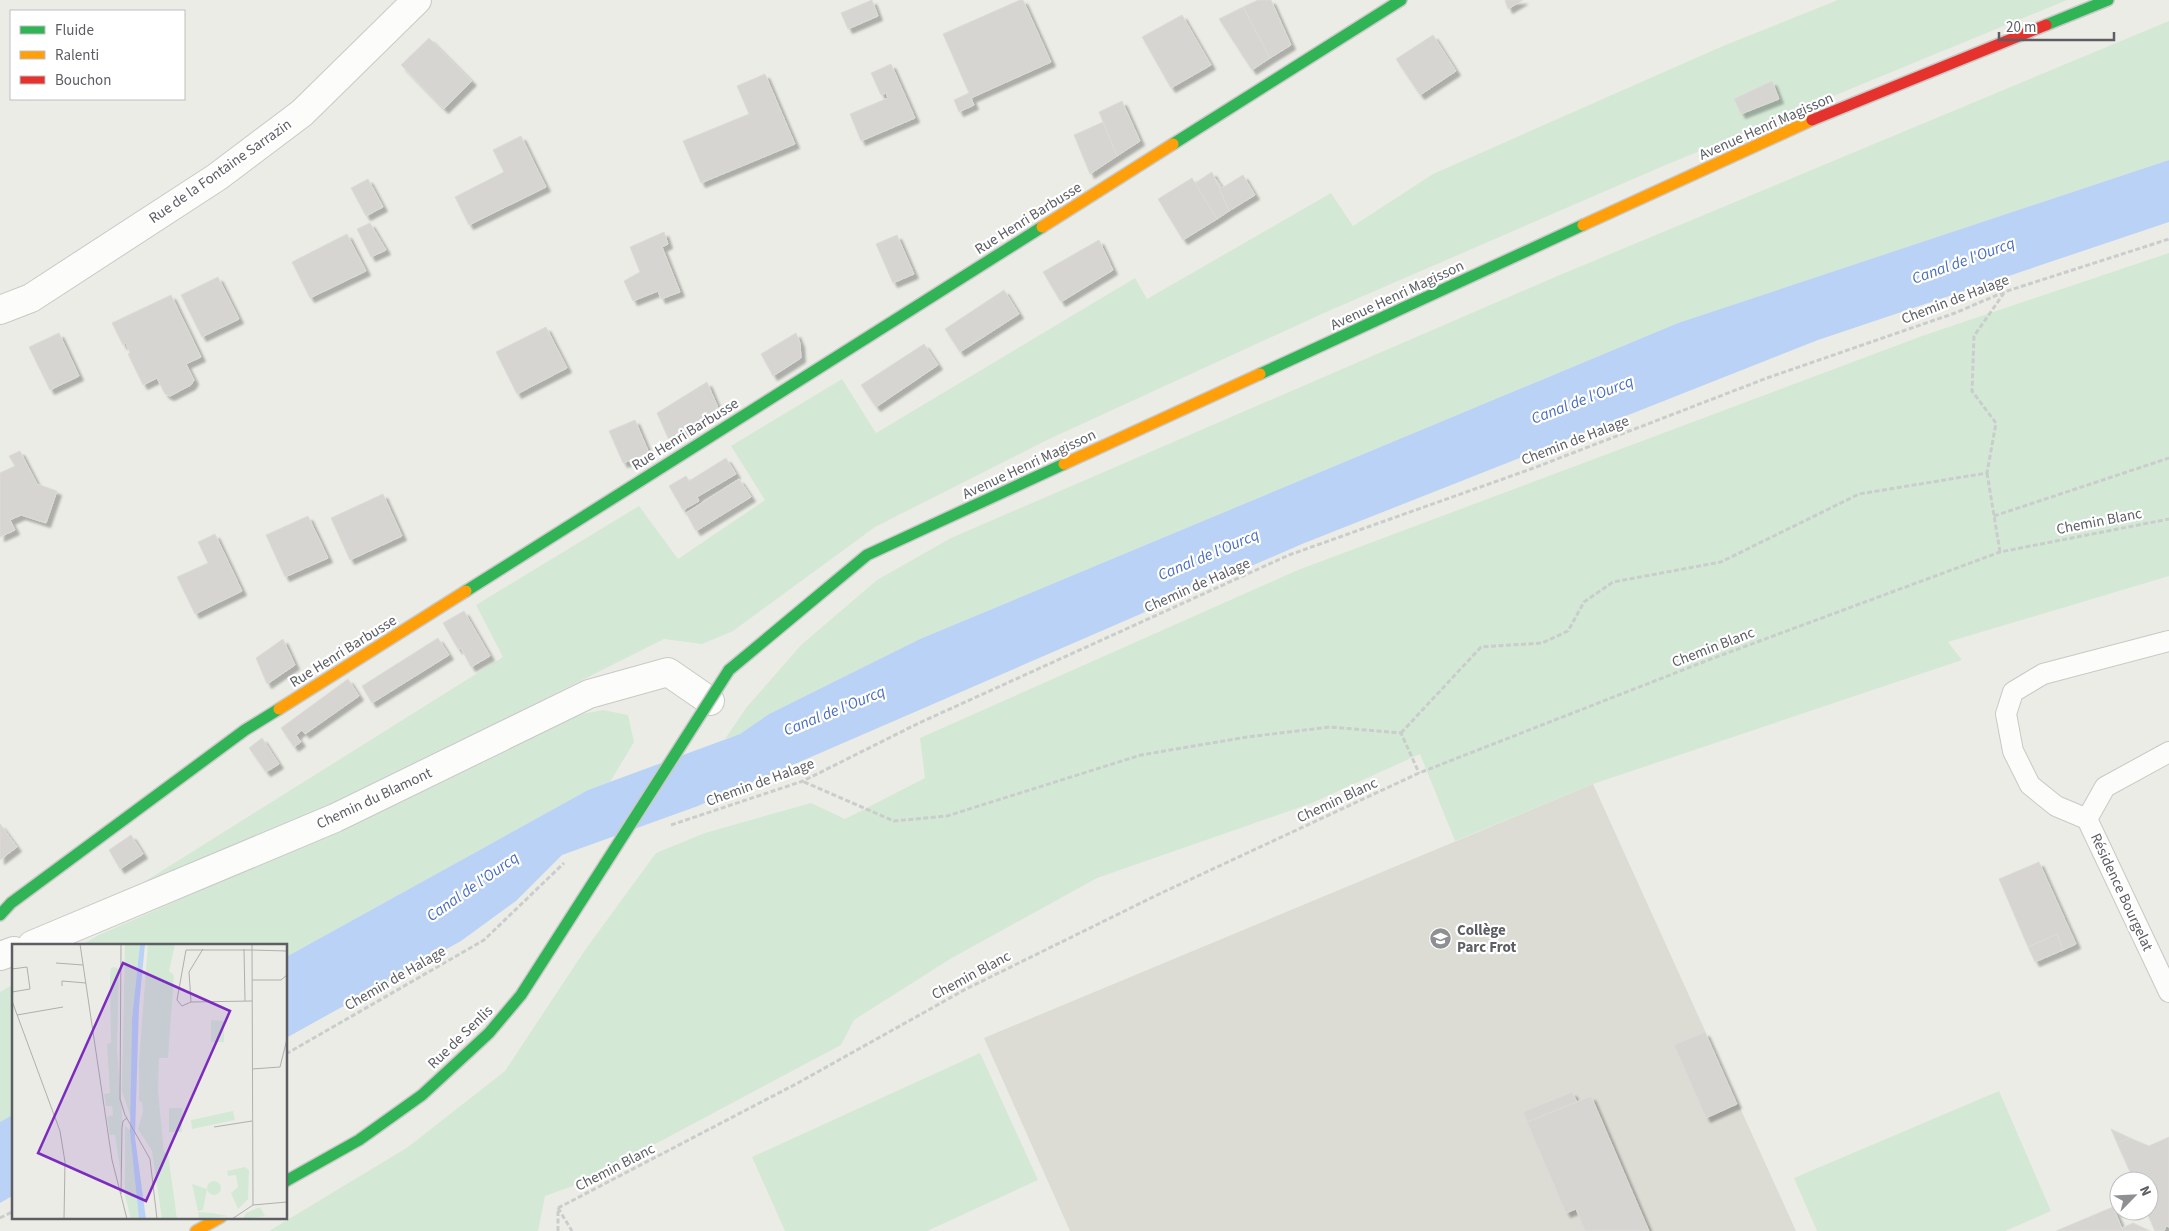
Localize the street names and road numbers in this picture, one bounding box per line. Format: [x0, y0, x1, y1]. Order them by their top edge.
street label: Avenue Henri Magisson [1696, 87, 1837, 166]
street label: Rue de la Fontaine Sarrazin [145, 114, 296, 229]
street label: Rue Henri Barbusse [971, 177, 1086, 260]
street label: Avenue Henri Magisson [1327, 255, 1467, 336]
street label: Chemin de Halage [1898, 269, 2012, 330]
street label: Rue Henri Barbusse [628, 393, 743, 476]
street label: Chemin de Halage [1518, 410, 1632, 471]
street label: Avenue Henri Magisson [959, 424, 1099, 505]
street label: Chemin Blanc [2055, 503, 2144, 540]
street label: Chemin de Halage [1141, 553, 1253, 618]
street label: Rue Henri Barbusse [286, 610, 401, 693]
street label: Chemin Blanc [1669, 622, 1758, 673]
street label: Chemin de Halage [703, 753, 817, 812]
street label: Chemin du Blamont [313, 763, 435, 834]
street label: Chemin Blanc [1293, 773, 1381, 828]
street label: Résidence Bourgelat [2085, 830, 2158, 955]
street label: Chemin de Halage [341, 941, 450, 1016]
street label: Chemin Blanc [928, 946, 1015, 1005]
street label: Rue de Senlis [423, 1001, 498, 1074]
street label: Chemin Blanc [572, 1138, 659, 1196]

